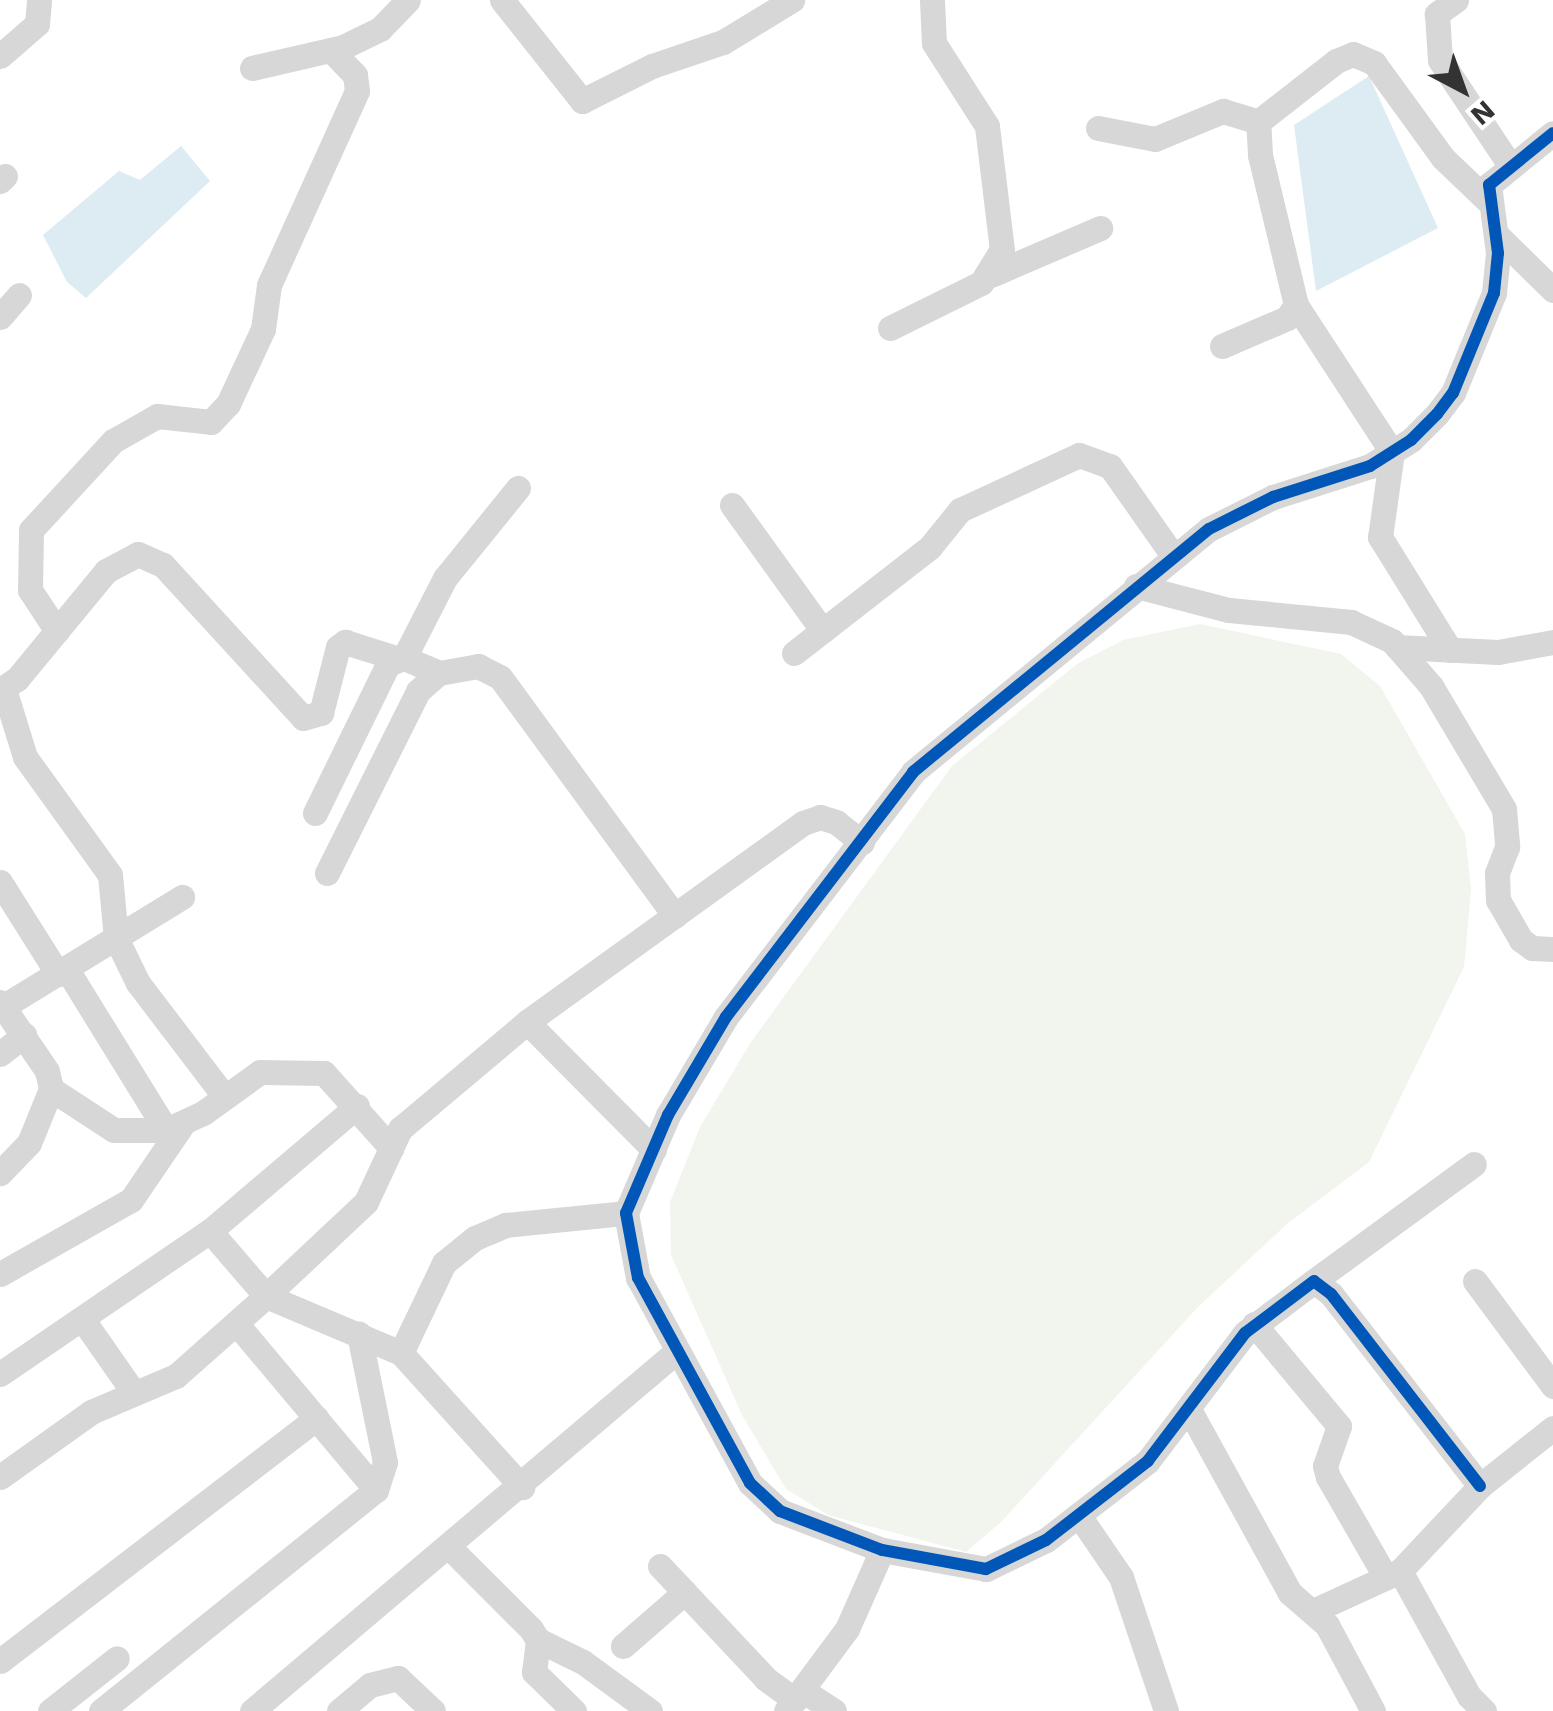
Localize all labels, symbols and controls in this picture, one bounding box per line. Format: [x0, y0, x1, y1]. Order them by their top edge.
north arrow [1413, 40, 1513, 140]
text: N [1464, 94, 1502, 132]

